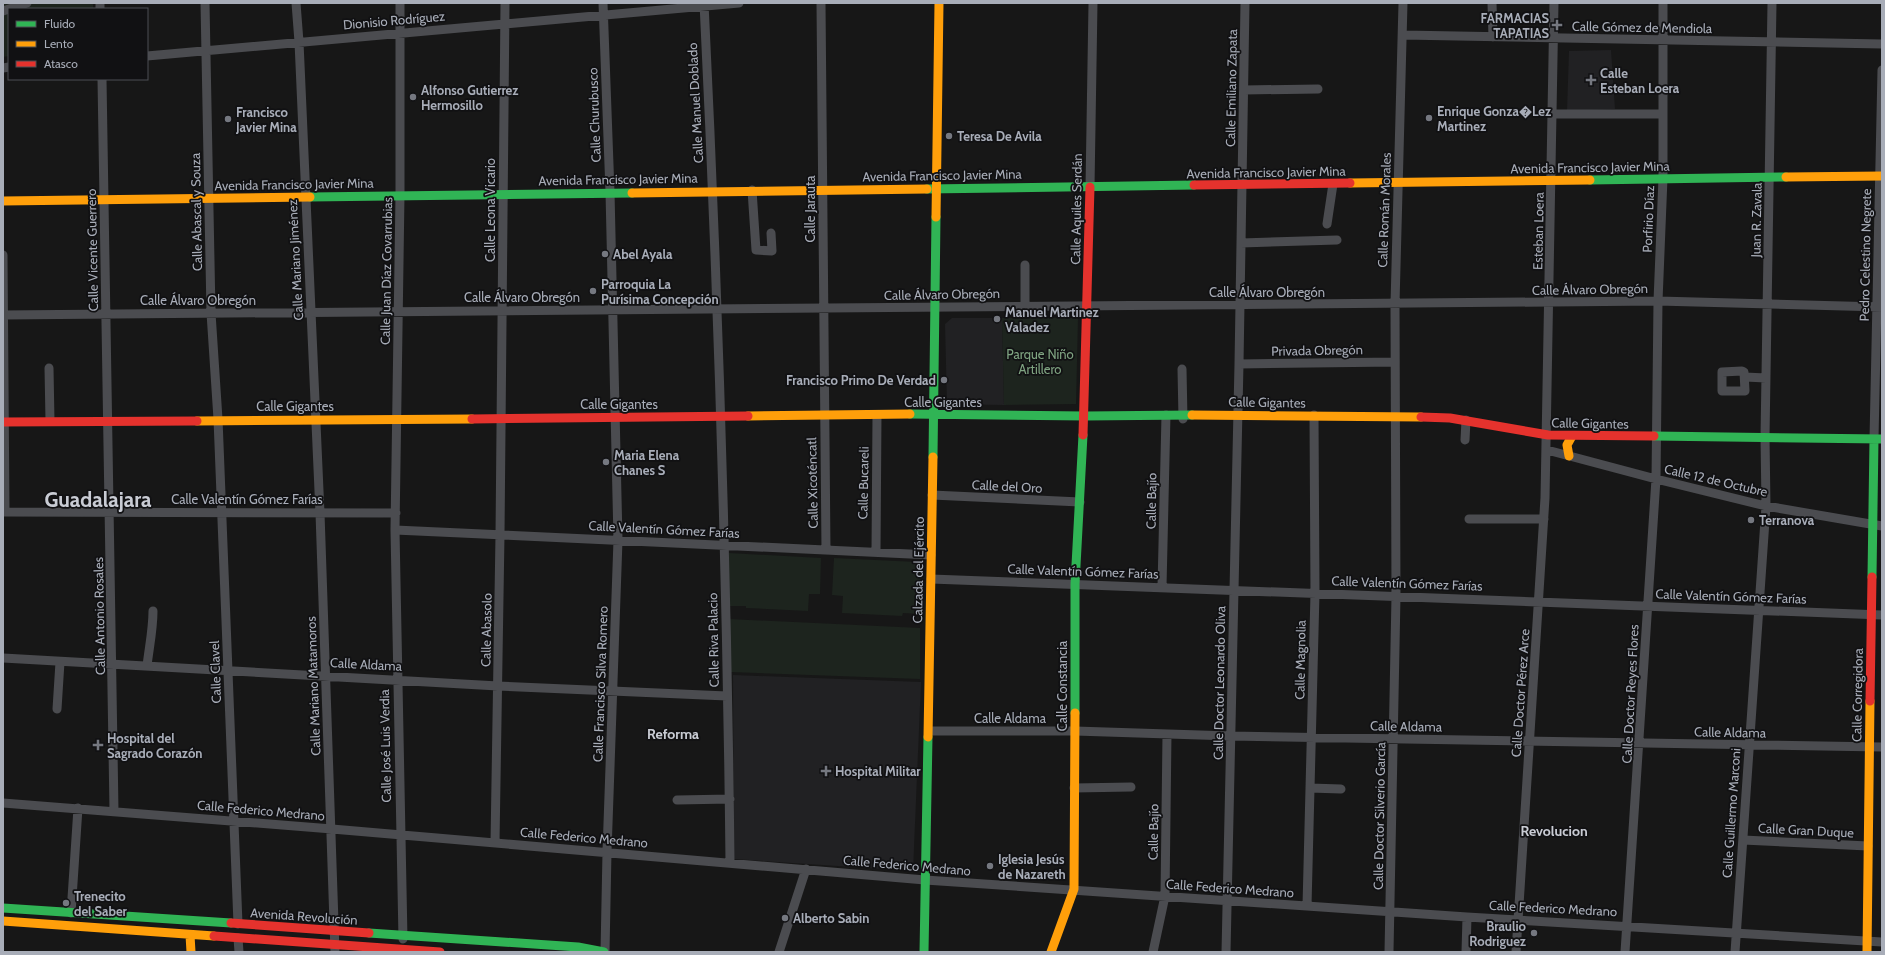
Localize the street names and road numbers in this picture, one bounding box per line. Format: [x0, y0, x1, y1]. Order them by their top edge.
street label: Dionisio Rodríguez [342, 8, 446, 32]
street label: Calle Gómez de Mendiola [1572, 18, 1713, 36]
street label: Calle Emiliano Zapata [1222, 28, 1240, 147]
street label: Calle Manuel Doblado [684, 42, 706, 164]
street label: Calle Churubusco [584, 67, 604, 163]
street label: Calle Román Morales [1374, 151, 1394, 268]
street label: Calle Abascal y Souza [187, 152, 205, 271]
street label: Calle Aquiles Serdán [1067, 153, 1085, 265]
street label: Calle Leona Vicario [482, 158, 498, 262]
street label: Avenida Francisco Javier Mina [1510, 158, 1671, 176]
street label: Avenida Francisco Javier Mina [1186, 163, 1347, 181]
street label: Avenida Francisco Javier Mina [862, 166, 1023, 184]
street label: Avenida Francisco Javier Mina [538, 170, 699, 188]
street label: Avenida Francisco Javier Mina [214, 175, 375, 193]
street label: Calle Jarauta [802, 175, 818, 243]
street label: Juan R. Zavala [1747, 182, 1765, 259]
street label: Porfirio Díaz [1639, 185, 1657, 253]
street label: Pedro Celestino Negrete [1856, 188, 1874, 322]
street label: Calle Vicente Guerrero [83, 189, 101, 311]
street label: Esteban Loera [1529, 191, 1547, 270]
street label: Calle Juan Díaz Covarrubias [377, 196, 395, 345]
street label: Calle Mariano Jiménez [284, 199, 306, 321]
street label: Calle Álvaro Obregón [1532, 279, 1648, 298]
street label: Calle Álvaro Obregón [1209, 283, 1325, 300]
street label: Calle Álvaro Obregón [884, 284, 1000, 303]
street label: Calle Álvaro Obregón [464, 288, 580, 305]
street label: Calle Álvaro Obregón [140, 291, 256, 308]
street label: Privada Obregón [1271, 341, 1363, 359]
street label: Calle Gigantes [1228, 393, 1307, 411]
street label: Calle Gigantes [904, 394, 982, 410]
street label: Calle Gigantes [580, 396, 658, 412]
street label: Calle Gigantes [256, 398, 334, 414]
street label: Calle Gigantes [1551, 414, 1630, 432]
street label: Calle Xicoténcatl [803, 437, 821, 529]
street label: Calle Bucareli [854, 446, 872, 520]
street label: Calle 12 de Octubre [1663, 460, 1770, 500]
street label: Calle Bajío [1143, 473, 1160, 529]
street label: Calle del Oro [971, 476, 1043, 496]
street label: Calle Valentín Gómez Farías [171, 491, 323, 507]
street label: Calzada del Ejército [909, 516, 928, 624]
street label: Calle Valentín Gómez Farías [588, 517, 741, 541]
street label: Calle Antonio Rosales [90, 556, 108, 675]
street label: Calle Valentín Gómez Farías [1007, 560, 1160, 582]
street label: Calle Valentín Gómez Farías [1331, 572, 1484, 594]
street label: Calle Valentín Gómez Farías [1655, 585, 1808, 607]
street label: Calle Abasolo [477, 593, 495, 667]
street label: Calle Riva Palacio [704, 593, 722, 687]
street label: Calle Doctor Leonardo Oliva [1210, 605, 1228, 760]
street label: Calle Francisco Silva Romero [589, 606, 611, 762]
street label: Calle Mariano Matamoros [303, 615, 323, 756]
street label: Calle Magnolia [1291, 619, 1309, 700]
street label: Calle Doctor Reyes Flores [1618, 623, 1642, 764]
street label: Calle Doctor Pérez Arce [1508, 628, 1532, 758]
street label: Calle Clavel [206, 640, 224, 704]
street label: Calle Constancia [1054, 640, 1070, 731]
street label: Calle Corregidora [1848, 647, 1866, 742]
street label: Calle Aldama [330, 654, 403, 674]
street label: Calle José Luis Verdia [376, 688, 394, 803]
street label: Calle Aldama [974, 710, 1047, 726]
street label: Calle Aldama [1370, 717, 1443, 735]
street label: Calle Aldama [1694, 723, 1767, 741]
street label: Calle Doctor Silverio García [1370, 741, 1388, 890]
street label: Calle Guillermo Marconi [1718, 748, 1744, 878]
street label: Calle Federico Medrano [196, 796, 326, 824]
street label: Calle Bajío [1145, 804, 1162, 860]
street label: Calle Gran Duque [1758, 820, 1855, 841]
street label: Calle Federico Medrano [519, 823, 649, 851]
street label: Calle Federico Medrano [842, 851, 972, 879]
street label: Calle Federico Medrano [1165, 876, 1295, 900]
street label: Calle Federico Medrano [1488, 897, 1618, 919]
street label: Avenida Revolución [250, 904, 358, 928]

